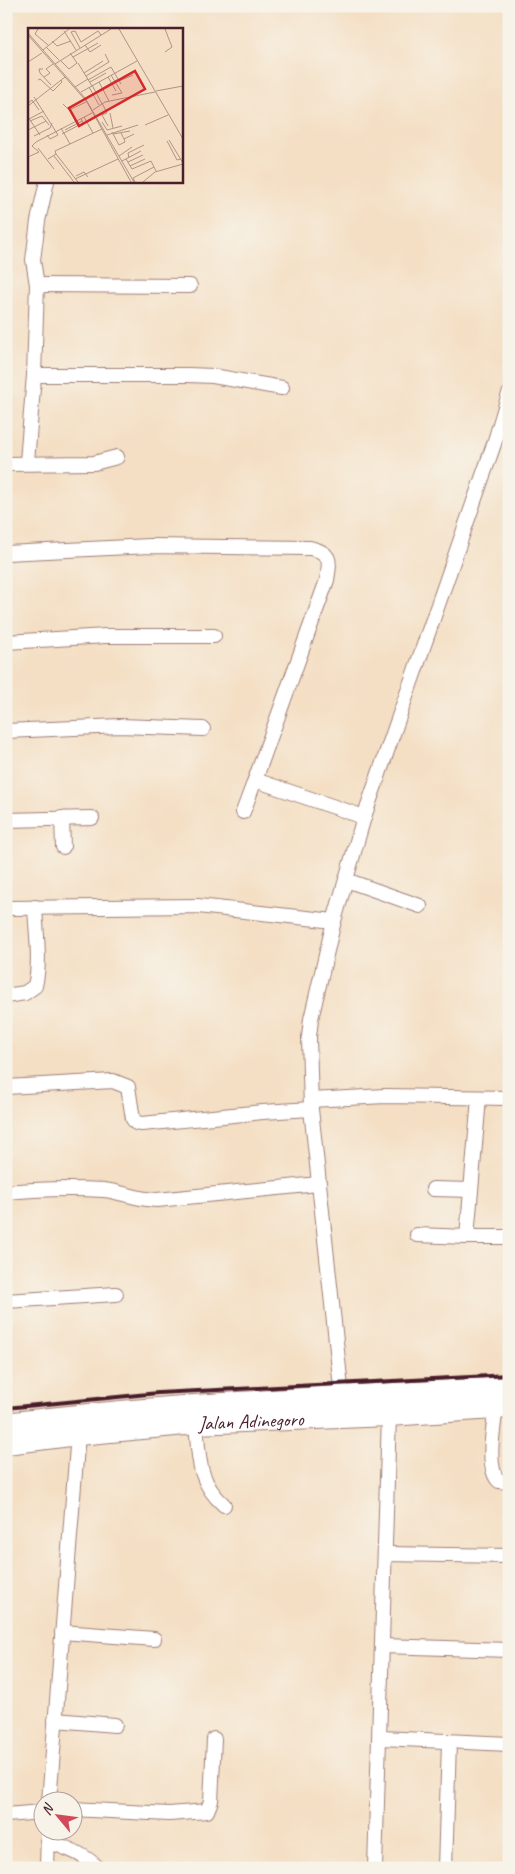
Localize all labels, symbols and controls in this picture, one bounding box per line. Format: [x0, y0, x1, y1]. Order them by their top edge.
inset map [28, 28, 182, 182]
street label: Jalan Adinegoro [197, 1407, 305, 1436]
north arrow [32, 1792, 82, 1842]
text: N [38, 1800, 58, 1818]

